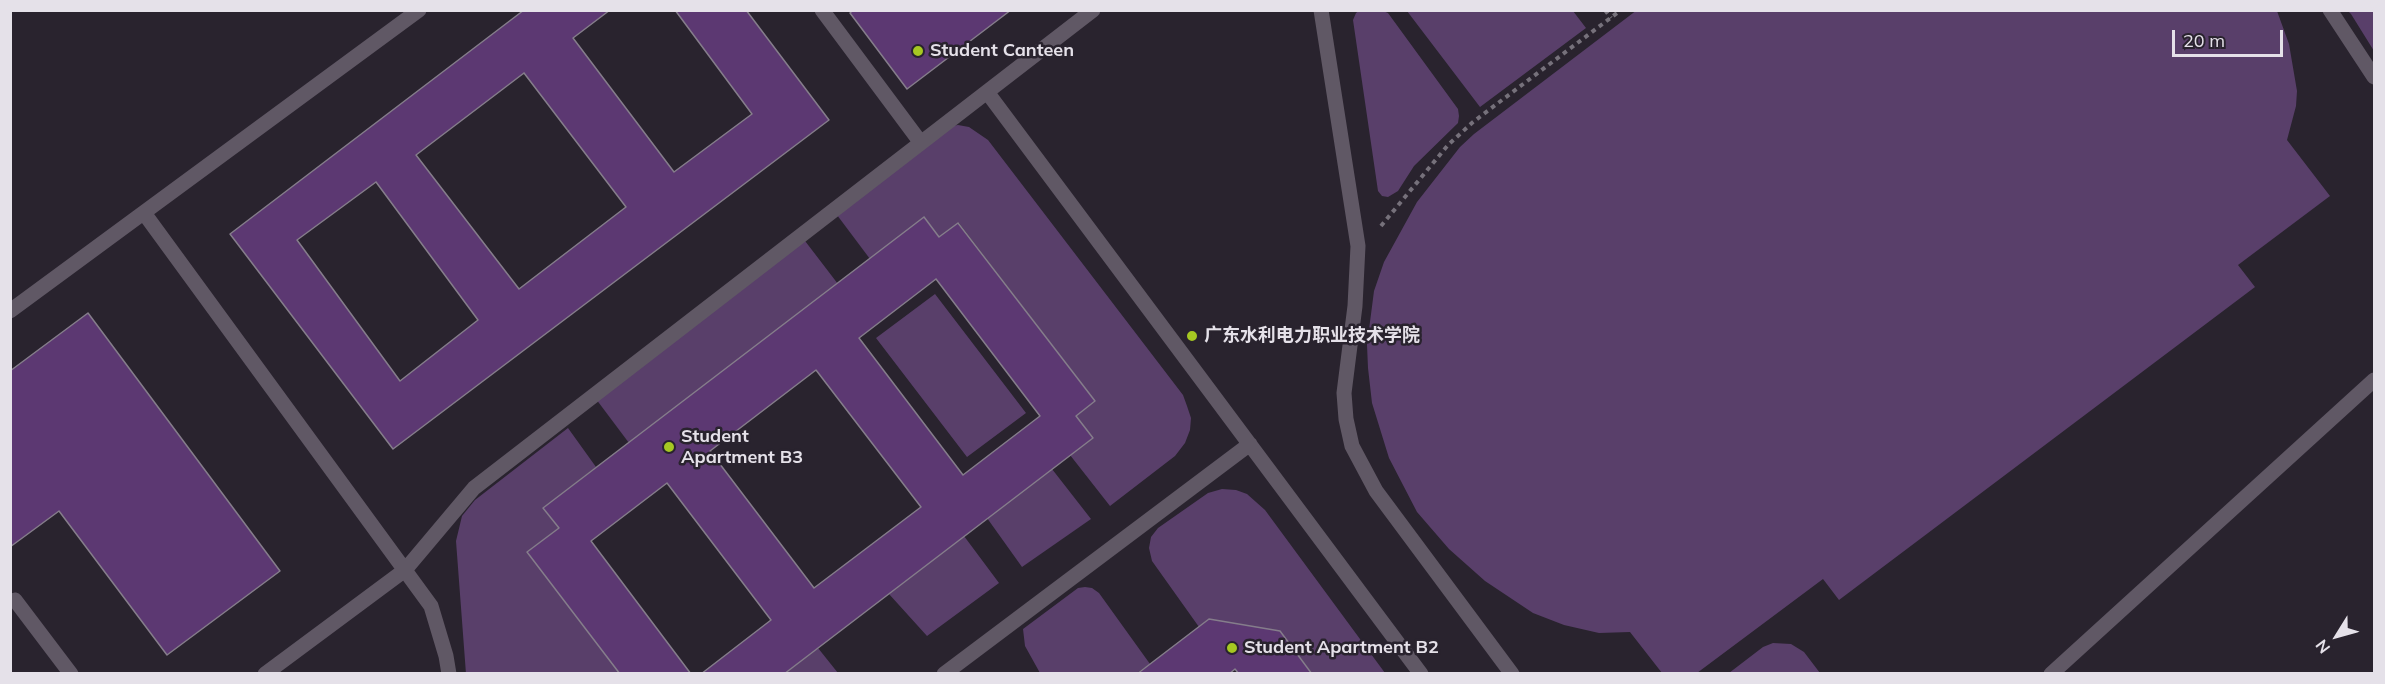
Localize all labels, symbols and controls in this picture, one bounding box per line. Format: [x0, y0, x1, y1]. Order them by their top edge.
scale bar [2175, 18, 2286, 56]
text: 20 m [2183, 29, 2225, 52]
place label: Student Canteen [930, 40, 1074, 62]
marker: Student Canteen [911, 44, 925, 58]
place label: 广东水利电力职业技术学院 [1204, 325, 1420, 347]
marker: 广东水利电力职业技术学院 [1185, 329, 1199, 343]
place label: Student Apartment B3 [681, 426, 803, 468]
marker: Student Apartment B3 [662, 440, 676, 454]
north arrow [2307, 606, 2367, 666]
text: N [2311, 636, 2334, 658]
place label: Student Apartment B2 [1244, 637, 1439, 659]
marker: Student Apartment B2 [1225, 641, 1239, 655]

